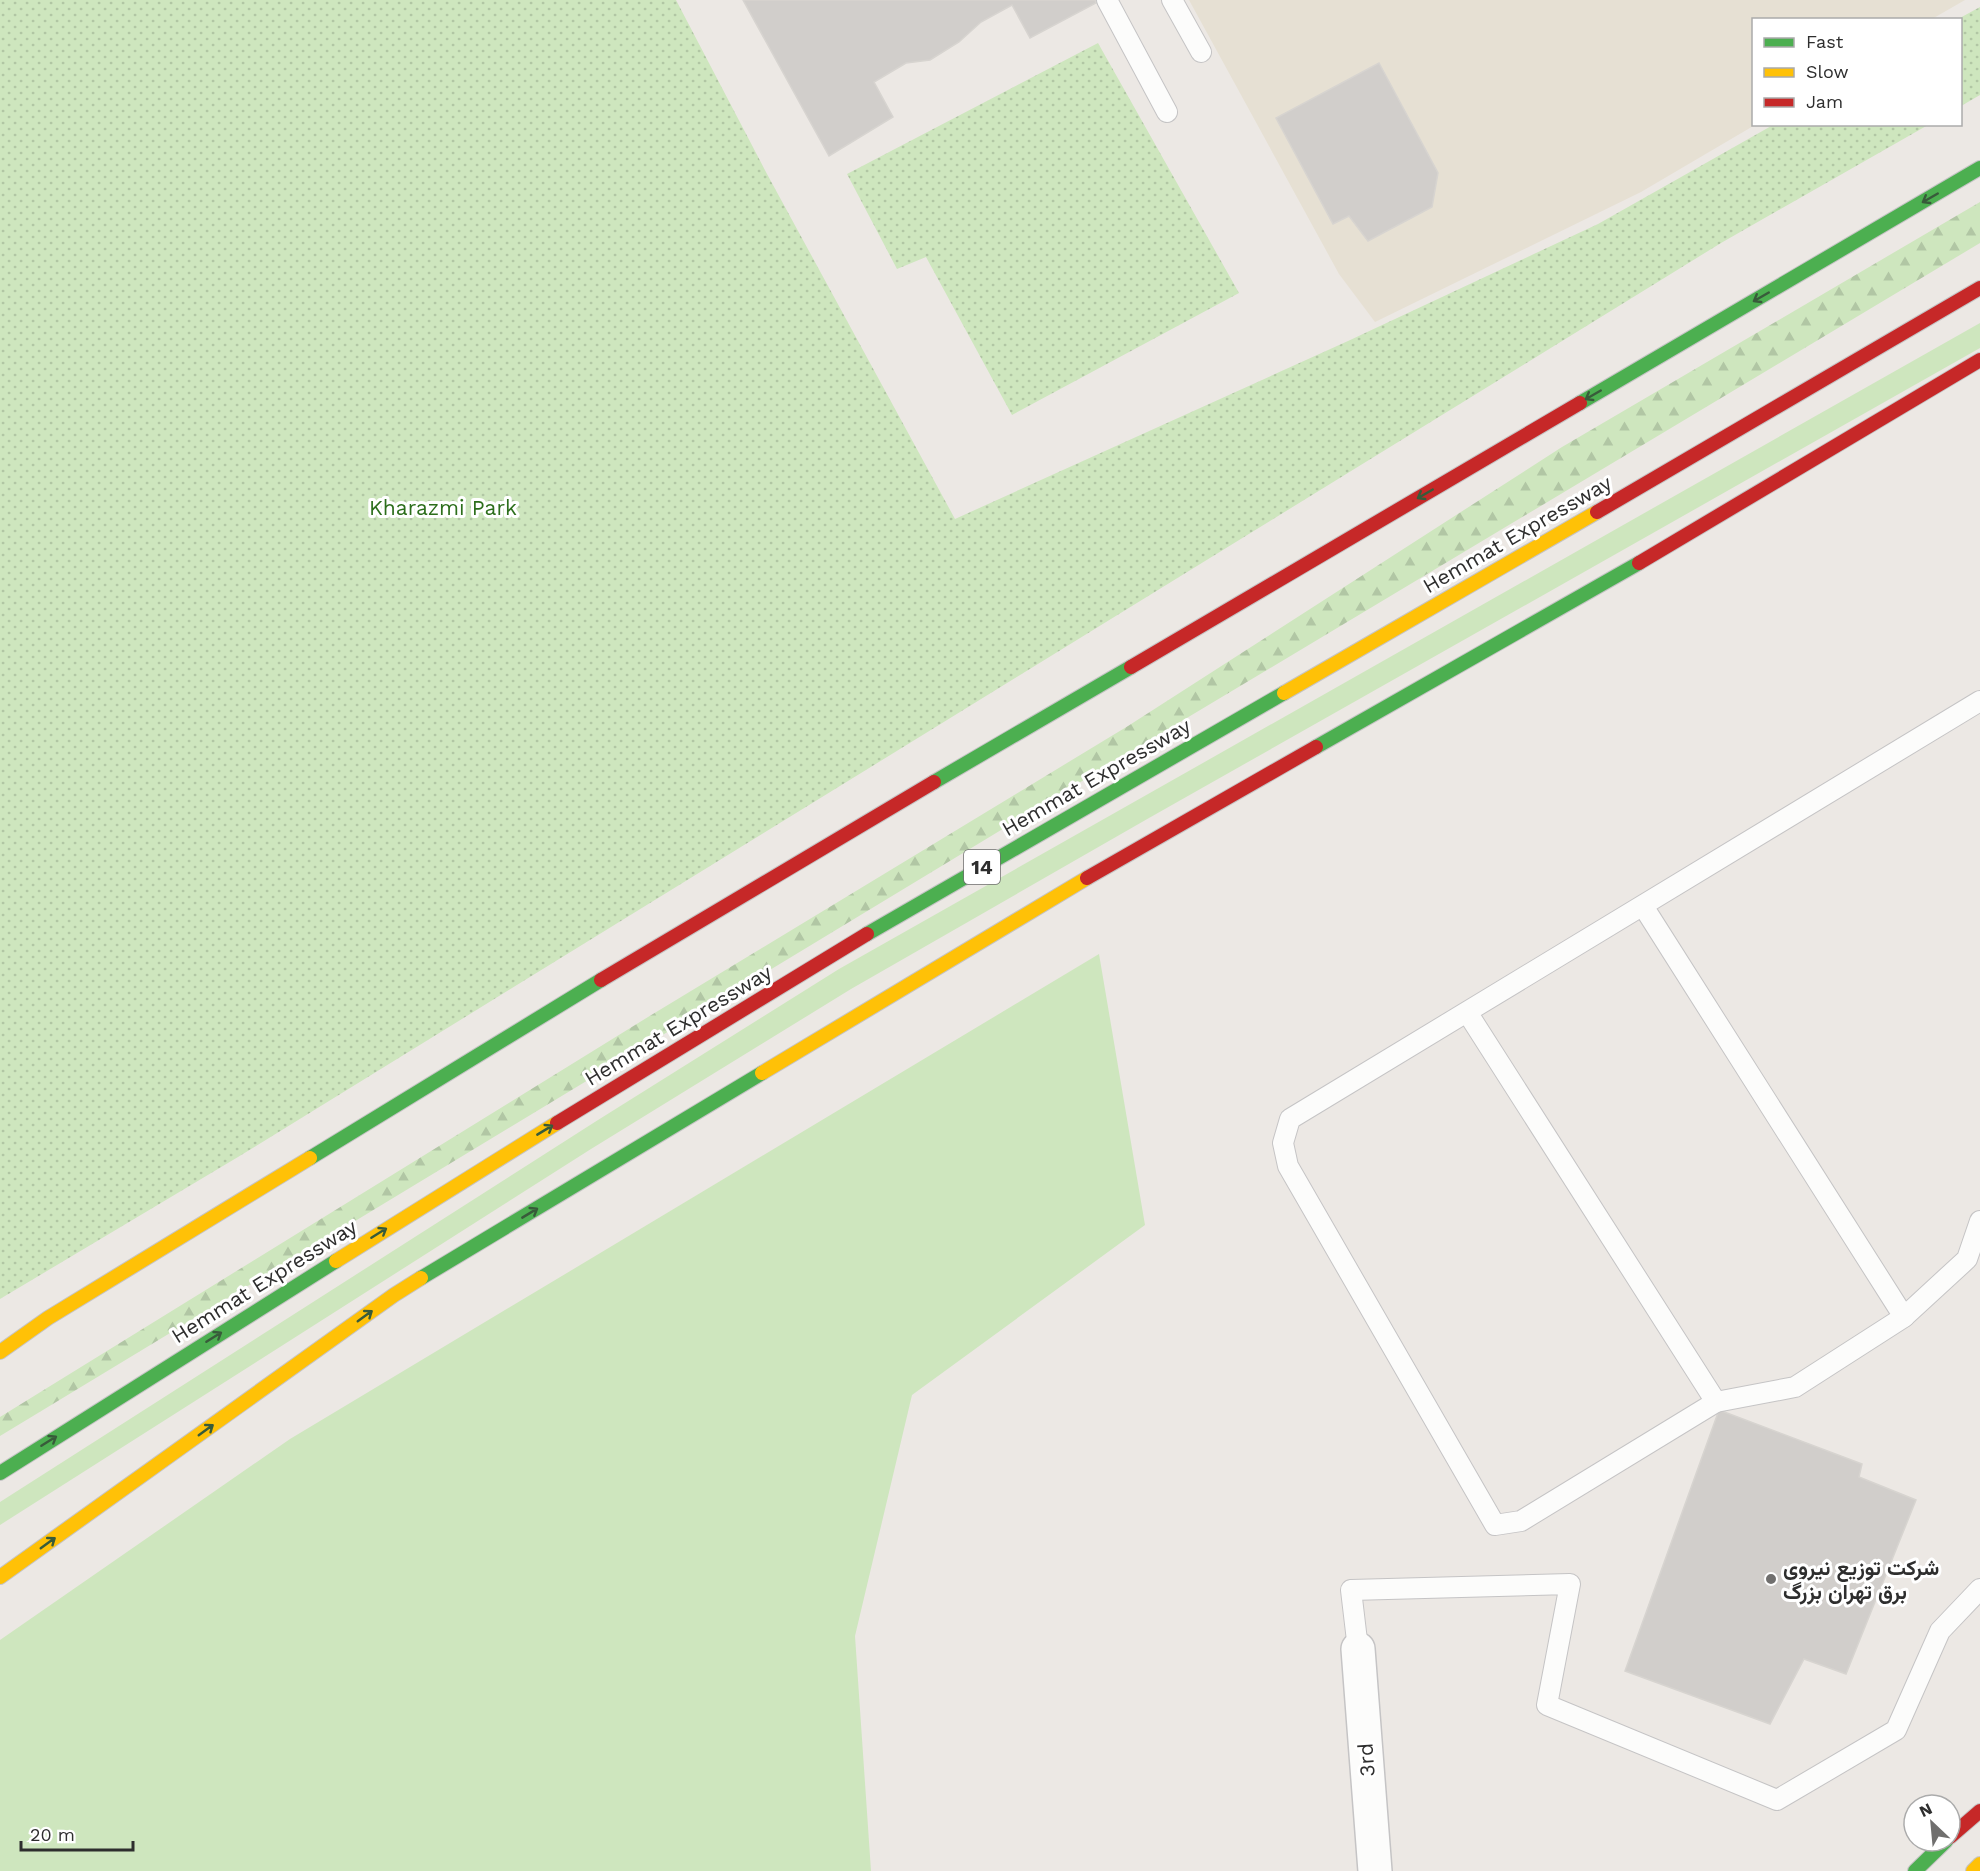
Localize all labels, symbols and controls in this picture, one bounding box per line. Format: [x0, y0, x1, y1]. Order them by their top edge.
legend [1752, 18, 1962, 126]
text: Fast [1806, 31, 1844, 52]
text: Slow [1806, 61, 1849, 82]
text: Jam [1806, 91, 1843, 112]
one-way arrow [1922, 192, 1939, 204]
one-way arrow [1753, 291, 1770, 303]
one-way arrow [1585, 390, 1602, 402]
street label: Hemmat Expressway [1418, 470, 1616, 598]
one-way arrow [1417, 488, 1434, 500]
park label: Kharazmi Park [369, 495, 517, 520]
street label: Hemmat Expressway [997, 713, 1195, 841]
road number: 14 [964, 850, 1000, 884]
street label: Hemmat Expressway [580, 959, 776, 1091]
one-way arrow [536, 1123, 553, 1135]
one-way arrow [521, 1206, 538, 1218]
street label: Hemmat Expressway [167, 1214, 361, 1348]
one-way arrow [370, 1227, 387, 1239]
one-way arrow [356, 1310, 372, 1322]
one-way arrow [206, 1331, 223, 1344]
one-way arrow [198, 1423, 214, 1436]
one-way arrow [41, 1435, 58, 1448]
one-way arrow [39, 1537, 55, 1549]
place label: شرکت توزیع نیروی برق تهران بزرگ [1783, 1555, 1939, 1605]
marker: شرکت توزیع نیروی برق تهران بزرگ [1764, 1572, 1778, 1586]
street label: 3rd [1352, 1742, 1380, 1778]
north arrow [1902, 1793, 1962, 1853]
text: N [1916, 1799, 1935, 1821]
scale bar [21, 1814, 134, 1852]
text: 20 m [30, 1824, 75, 1845]

